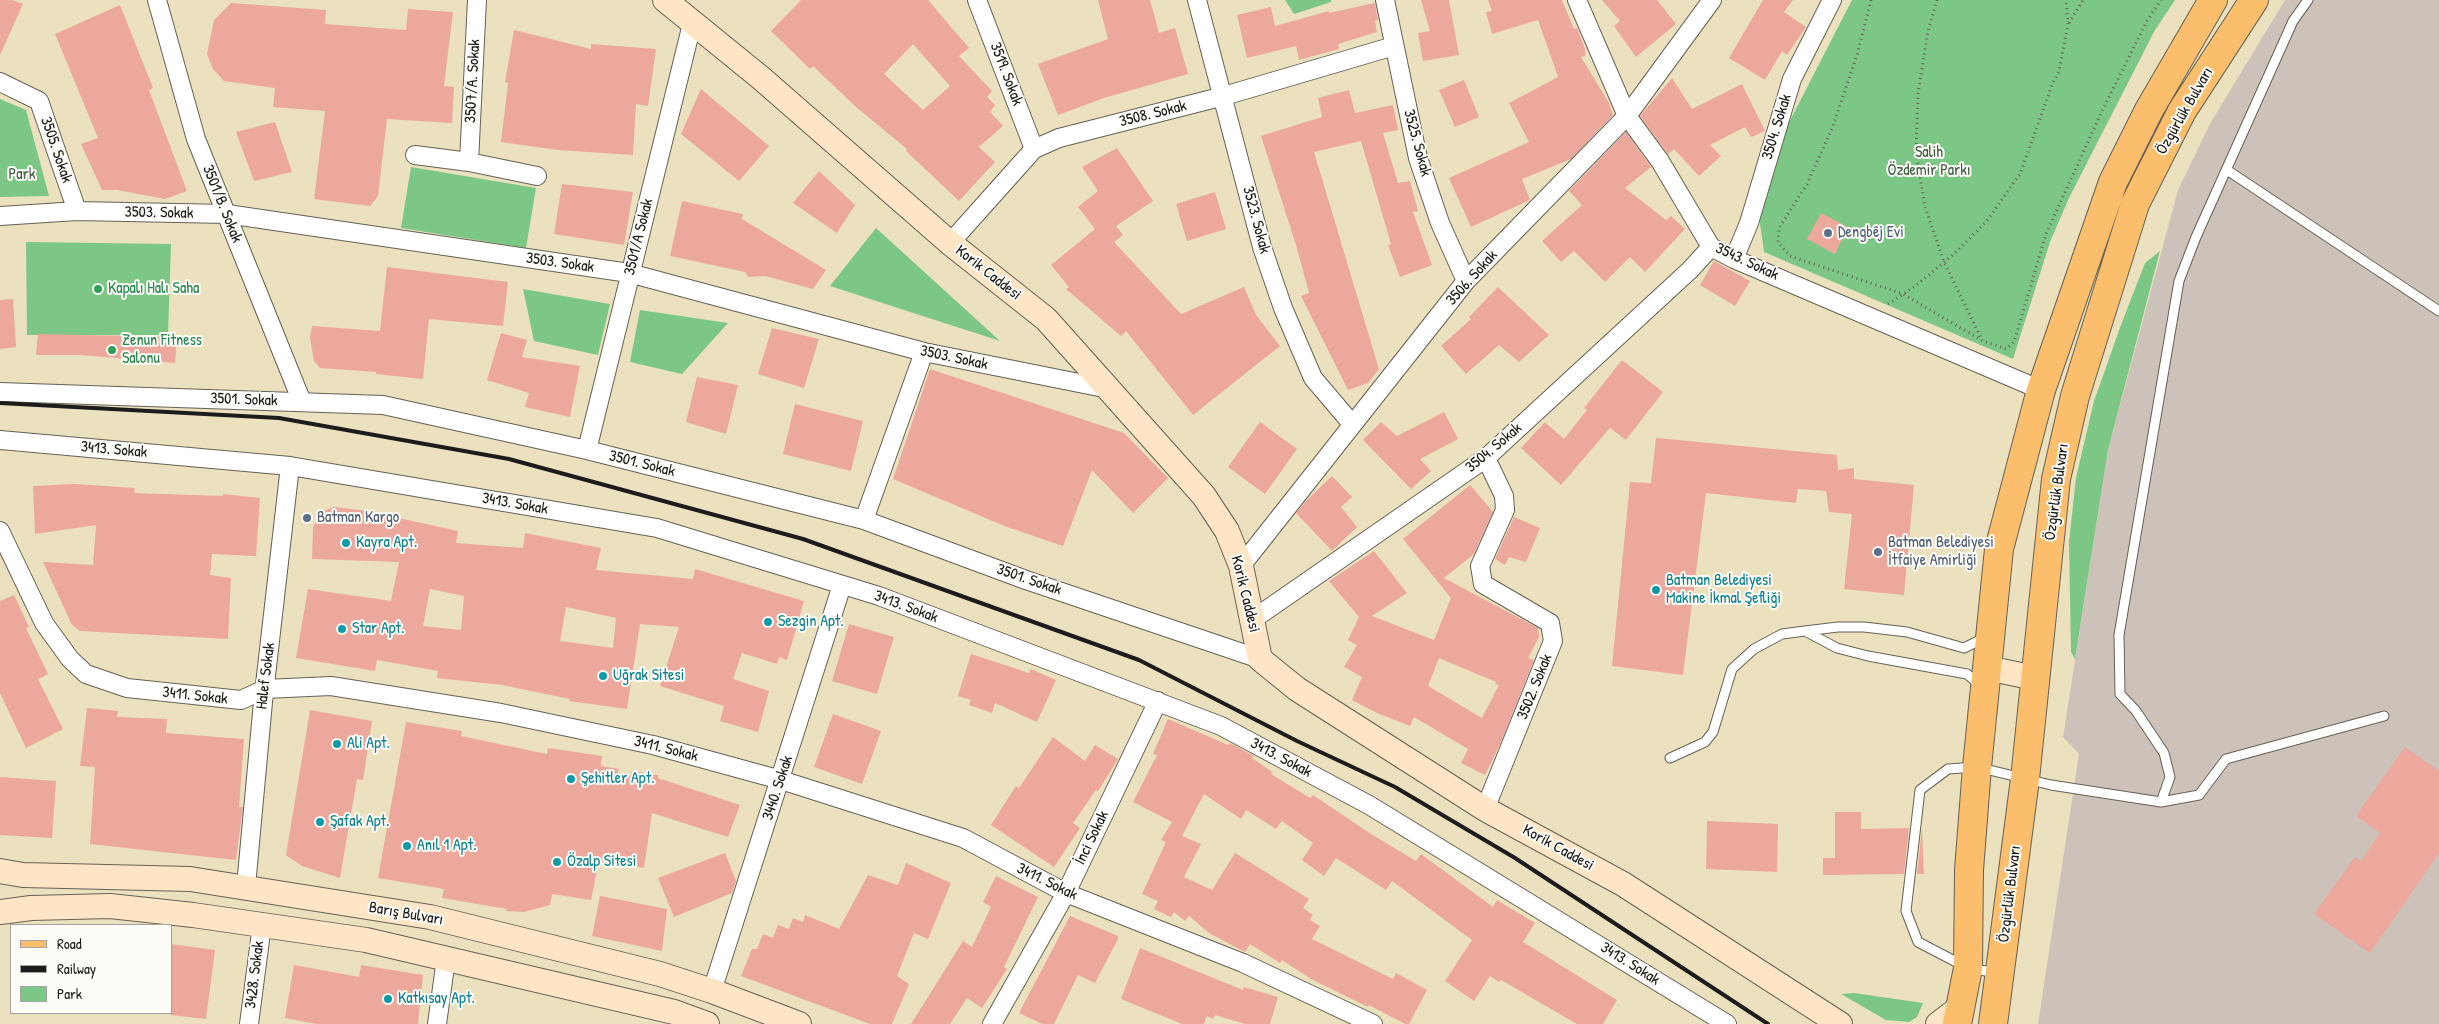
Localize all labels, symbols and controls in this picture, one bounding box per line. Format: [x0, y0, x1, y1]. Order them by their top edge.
street label: 3507/A. Sokak [461, 39, 485, 123]
street label: 3519. Sokak [985, 40, 1027, 108]
street label: Özgürlük Bulvarı [2152, 64, 2218, 158]
street label: 3504. Sokak [1758, 92, 1796, 162]
street label: 3508. Sokak [1117, 96, 1189, 132]
street label: 3525. Sokak [1399, 107, 1435, 179]
street label: 3505. Sokak [36, 115, 76, 185]
park label: Salih Özdemir Parkı [1887, 143, 1971, 181]
street label: 3501/B. Sokak [198, 162, 246, 246]
park label: Park [9, 165, 35, 185]
street label: 3523. Sokak [1238, 184, 1274, 256]
street label: 3501/A Sokak [620, 197, 658, 277]
street label: 3503. Sokak [124, 203, 194, 223]
place label: Dengbêj Evi [1838, 223, 1904, 243]
marker: Dengbêj Evi [1822, 227, 1834, 239]
street label: 3543. Sokak [1712, 239, 1782, 285]
street label: Korik Caddesi [951, 241, 1025, 305]
street label: 3506. Sokak [1442, 246, 1502, 310]
street label: 3503. Sokak [525, 249, 595, 277]
place label: Kapalı Halı Saha [108, 279, 199, 299]
marker: Kapalı Halı Saha [92, 283, 104, 295]
place label: Zenun Fitness Salonu [122, 331, 202, 369]
street label: 3503. Sokak [918, 341, 990, 375]
marker: Zenun Fitness Salonu [106, 344, 118, 356]
street label: 3501. Sokak [210, 389, 278, 411]
street label: 3504. Sokak [1462, 419, 1526, 477]
street label: 3413. Sokak [80, 438, 148, 462]
street label: Özgürlük Bulvarı [2041, 442, 2073, 542]
street label: 3501. Sokak [607, 447, 677, 481]
street label: 3413. Sokak [481, 489, 549, 519]
place label: Batman Kargo [317, 508, 399, 528]
marker: Batman Kargo [301, 512, 313, 524]
place label: Kayra Apt. [356, 533, 417, 553]
place label: Batman Belediyesi İtfaiye Amirliği [1888, 533, 1994, 571]
marker: Kayra Apt. [340, 537, 352, 549]
marker: Batman Belediyesi İtfaiye Amirliği [1872, 546, 1884, 558]
street label: Korik Caddesi [1226, 554, 1264, 634]
street label: 3501. Sokak [994, 560, 1064, 600]
place label: Batman Belediyesi Makine İkmal Şefliği [1666, 571, 1781, 609]
marker: Batman Belediyesi Makine İkmal Şefliği [1650, 584, 1662, 596]
street label: 3413. Sokak [871, 587, 941, 627]
place label: Sezgin Apt. [778, 612, 844, 632]
marker: Sezgin Apt. [762, 616, 774, 628]
place label: Star Apt. [352, 619, 405, 639]
marker: Star Apt. [336, 623, 348, 635]
street label: Halef Sokak [252, 642, 280, 710]
street label: 3502. Sokak [1513, 651, 1557, 723]
place label: Uğrak Sitesi [613, 666, 684, 686]
marker: Uğrak Sitesi [597, 670, 609, 682]
street label: 3411. Sokak [162, 683, 228, 709]
street label: 3411. Sokak [632, 732, 700, 766]
place label: Ali Apt. [347, 734, 390, 754]
street label: 3413. Sokak [1247, 734, 1315, 782]
marker: Ali Apt. [331, 738, 343, 750]
street label: 3440. Sokak [759, 753, 797, 823]
place label: Şehitler Apt. [581, 769, 655, 789]
marker: Şehitler Apt. [565, 773, 577, 785]
street label: İnci Sokak [1071, 808, 1113, 868]
place label: Şafak Apt. [330, 812, 390, 832]
marker: Şafak Apt. [314, 816, 326, 828]
street label: Korik Caddesi [1519, 821, 1597, 875]
place label: Anıl 1 Apt. [417, 836, 477, 856]
marker: Anıl 1 Apt. [401, 840, 413, 852]
street label: Özgürlük Bulvarı [1995, 844, 2025, 944]
place label: Özalp Sitesi [567, 852, 636, 872]
marker: Özalp Sitesi [551, 856, 563, 868]
street label: 3411. Sokak [1013, 859, 1081, 905]
street label: Barış Bulvarı [367, 898, 445, 930]
legend [10, 924, 172, 1014]
text: Road [57, 933, 82, 954]
street label: 3413. Sokak [1597, 938, 1663, 990]
street label: 3428. Sokak [241, 940, 269, 1010]
text: Railway [57, 958, 96, 979]
text: Park [57, 983, 82, 1004]
place label: Katkısay Apt. [398, 989, 475, 1009]
marker: Katkısay Apt. [382, 993, 394, 1005]

